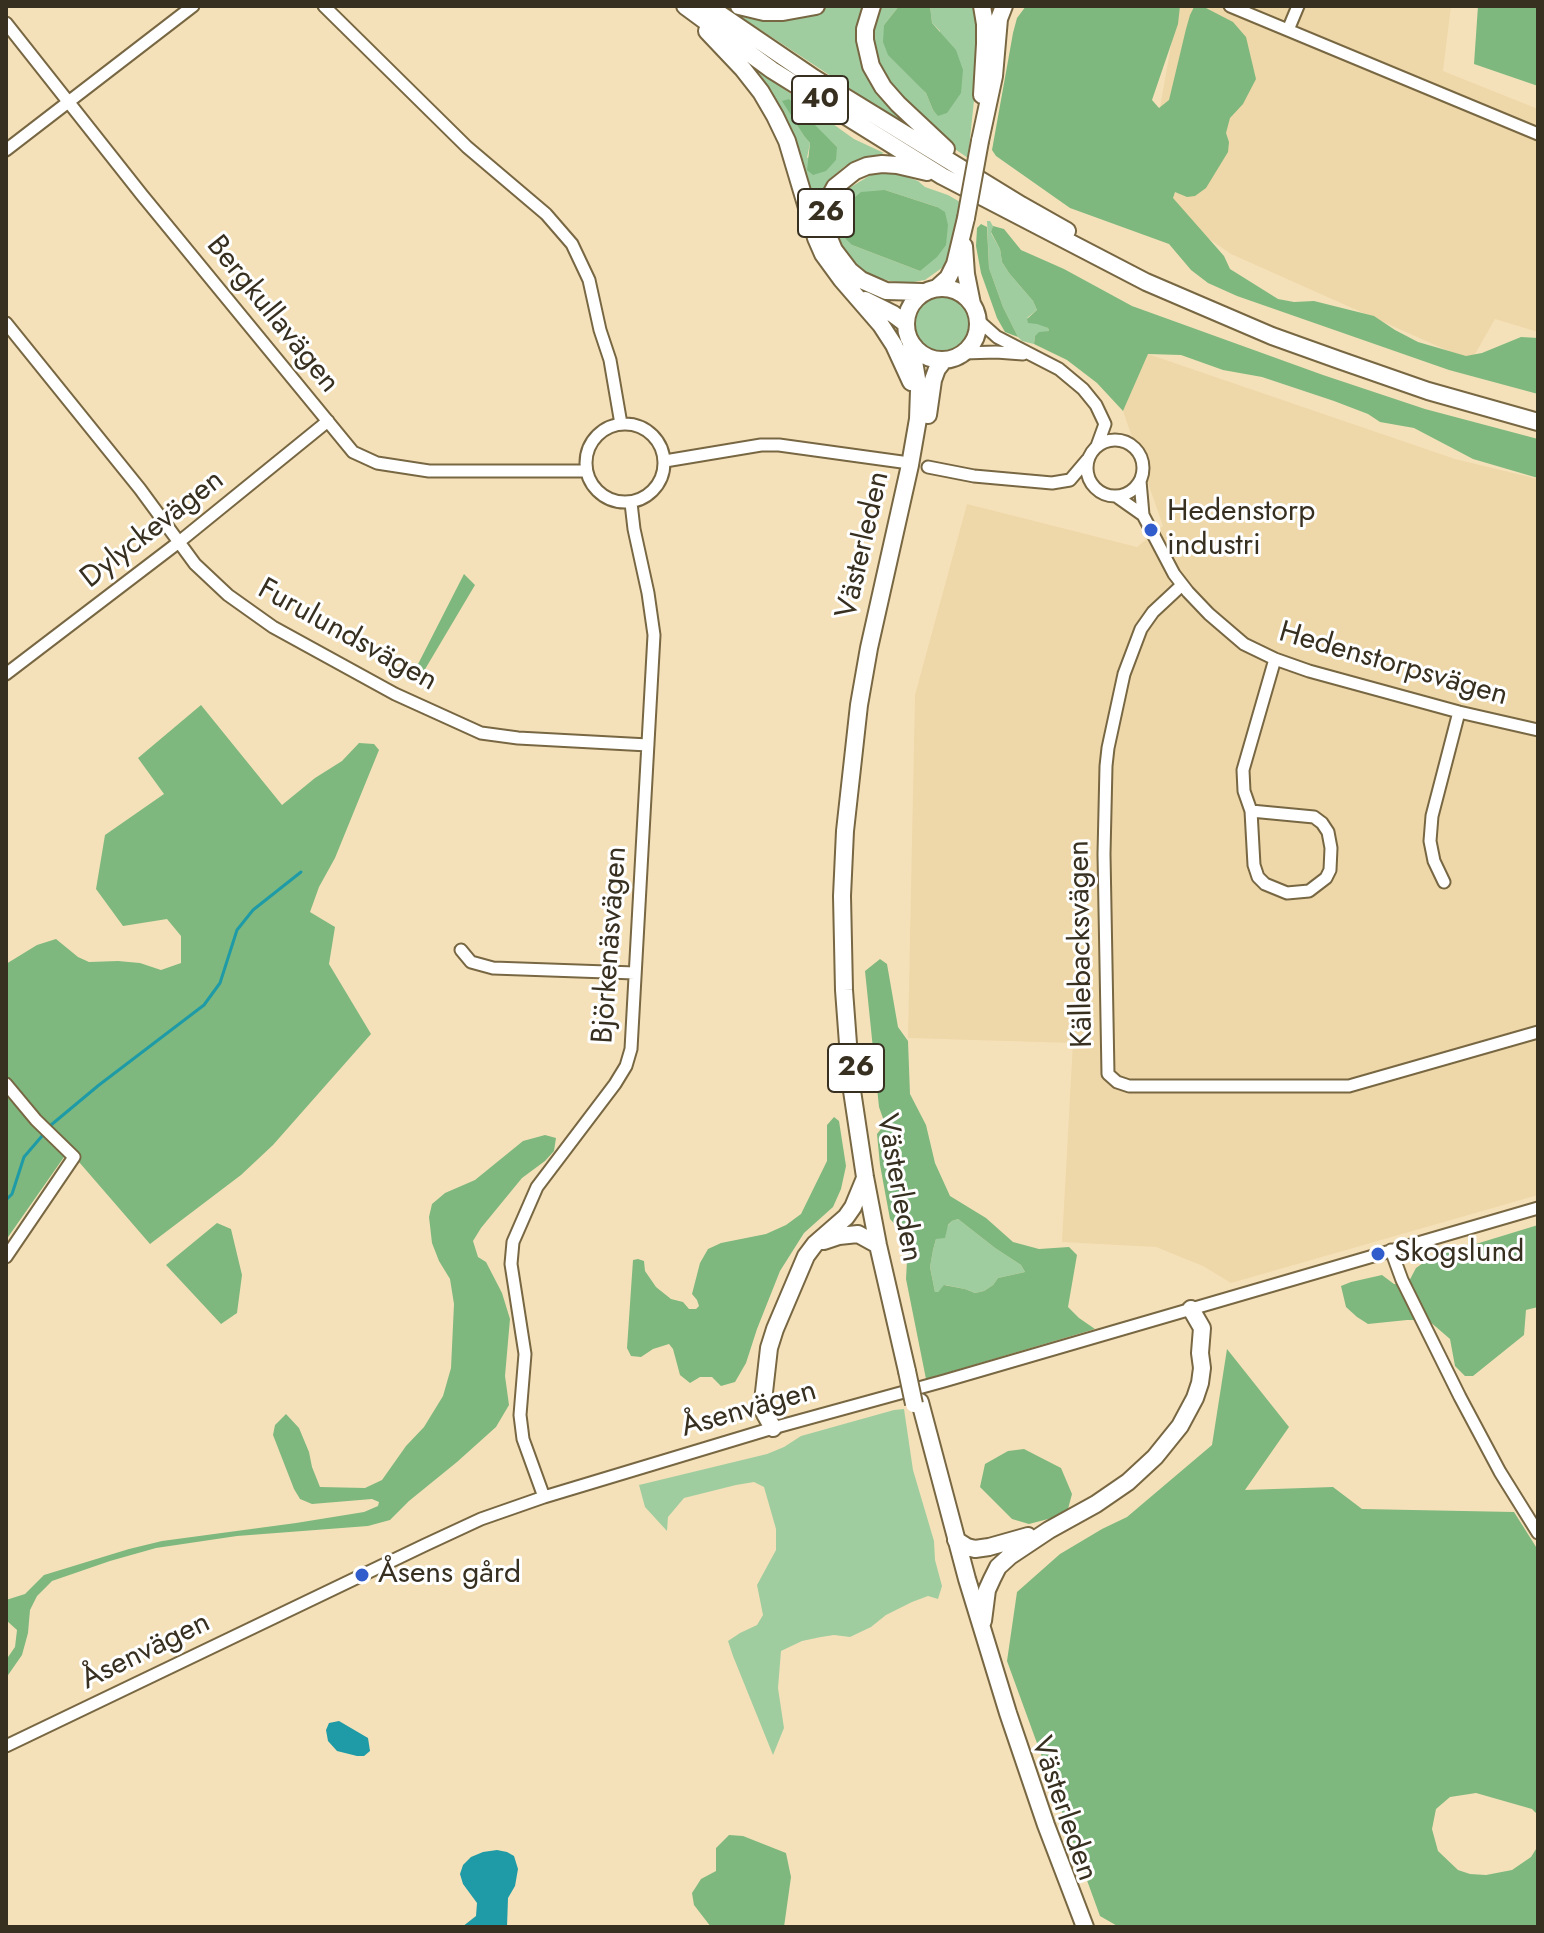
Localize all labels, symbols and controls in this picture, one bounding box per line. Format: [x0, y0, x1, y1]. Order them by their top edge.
road number: 40 [792, 76, 848, 124]
road number: 26 [798, 189, 854, 237]
street label: Bergkullavägen [198, 229, 346, 401]
street label: Dylyckevägen [74, 463, 232, 597]
street label: Västerleden [830, 468, 898, 622]
place label: Hedenstorp industri [1167, 495, 1315, 566]
marker: Hedenstorp industri [1142, 521, 1160, 539]
street label: Furulundsvägen [251, 572, 443, 700]
street label: Hedenstorpsvägen [1274, 615, 1512, 715]
street label: Källebacksvägen [1062, 840, 1102, 1048]
street label: Björkenäsvägen [586, 845, 636, 1045]
road number: 26 [828, 1044, 884, 1092]
street label: Västerleden [867, 1111, 929, 1265]
place label: Skogslund [1394, 1236, 1524, 1272]
marker: Skogslund [1369, 1245, 1387, 1263]
street label: Åsenvägen [677, 1374, 821, 1446]
place label: Åsens gård [378, 1557, 521, 1593]
marker: Åsens gård [353, 1566, 371, 1584]
street label: Åsenvägen [76, 1605, 216, 1699]
street label: Västerleden [1022, 1732, 1104, 1886]

